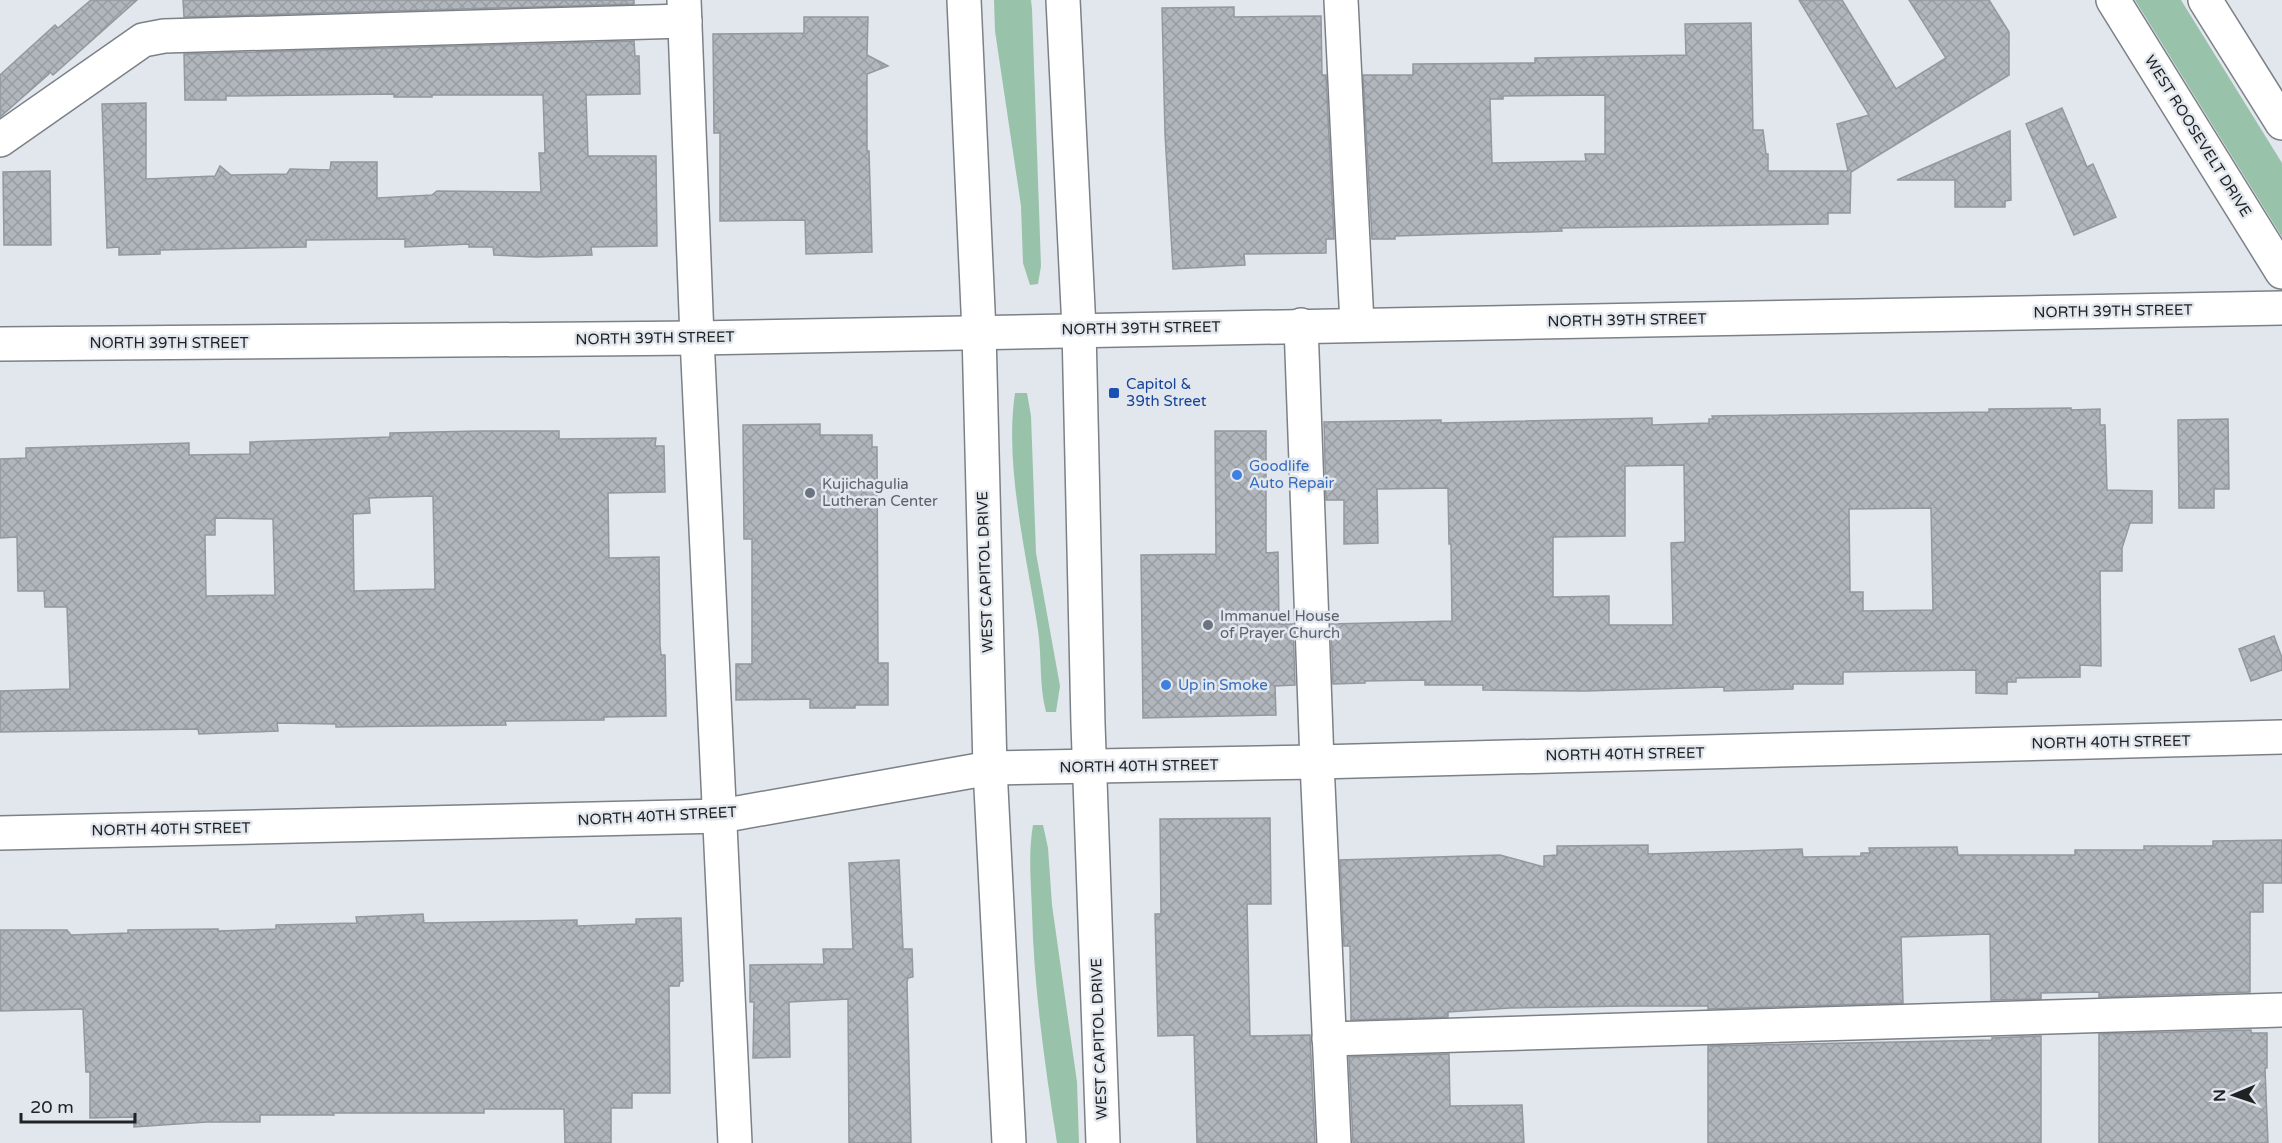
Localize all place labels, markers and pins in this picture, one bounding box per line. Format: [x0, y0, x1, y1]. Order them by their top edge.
place label: Capitol & 39th Street [1126, 375, 1207, 410]
marker: Capitol & 39th Street [1107, 386, 1121, 400]
place label: Goodlife Auto Repair [1249, 457, 1335, 492]
marker: Goodlife Auto Repair [1230, 468, 1244, 482]
place label: Kujichagulia Lutheran Center [822, 475, 938, 510]
marker: Kujichagulia Lutheran Center [803, 486, 817, 500]
place label: Immanuel House of Prayer Church [1220, 607, 1340, 642]
marker: Immanuel House of Prayer Church [1201, 618, 1215, 632]
place label: Up in Smoke [1178, 676, 1268, 694]
marker: Up in Smoke [1159, 678, 1173, 692]

